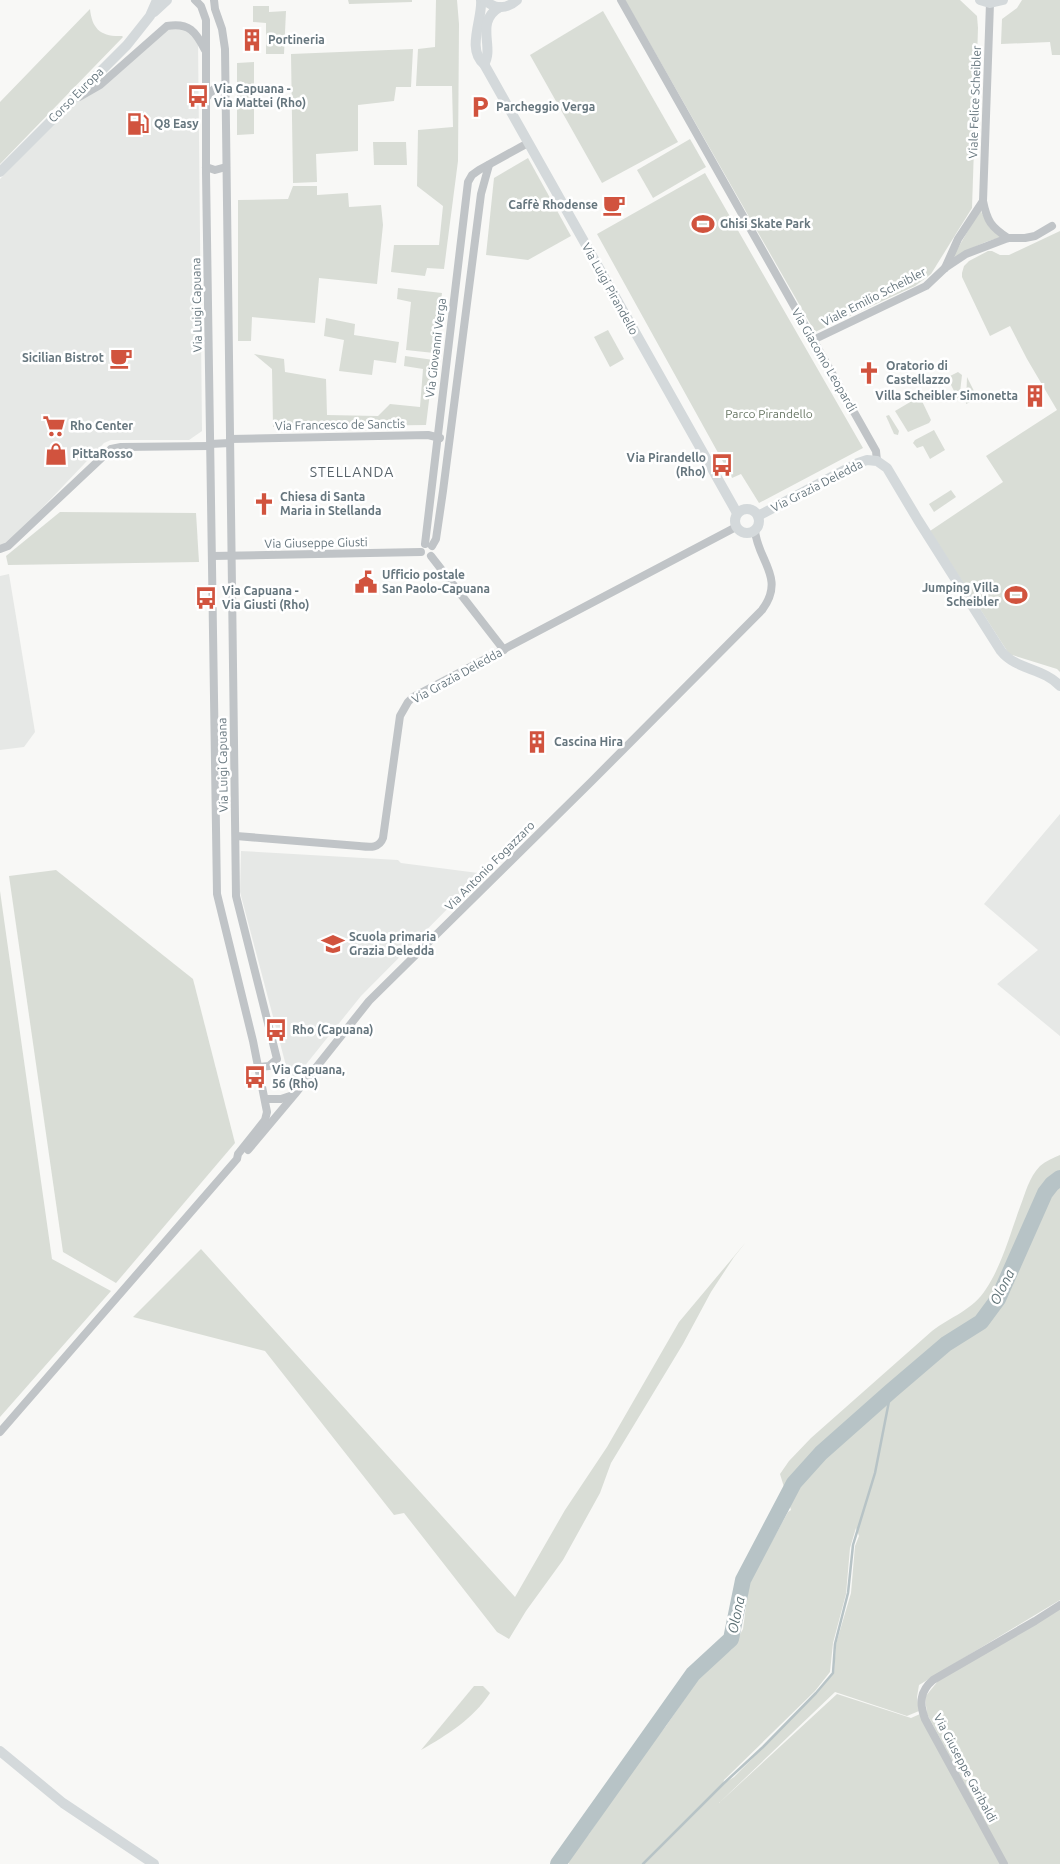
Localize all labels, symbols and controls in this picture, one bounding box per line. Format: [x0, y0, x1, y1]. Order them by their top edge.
building icon: Portineria [239, 27, 265, 53]
place label: Portineria [268, 33, 325, 46]
street label: Viale Felice Scheibler [966, 45, 983, 159]
street label: Corso Europa [46, 65, 106, 125]
place label: Via Capuana - Via Mattei (Rho) [214, 82, 306, 110]
bus stop icon: Via Capuana - Via Mattei (Rho) [185, 83, 211, 109]
parking icon: Parcheggio Verga [467, 94, 493, 120]
place label: Parcheggio Verga [496, 100, 595, 113]
fuel station icon: Q8 Easy [125, 111, 151, 137]
place label: Q8 Easy [154, 117, 199, 130]
cafe icon: Caffè Rhodense [601, 192, 627, 218]
place label: Caffè Rhodense [508, 198, 598, 211]
sports icon: Ghisi Skate Park [690, 211, 716, 237]
place label: Ghisi Skate Park [720, 217, 811, 230]
street label: Via Luigi Pirandello [580, 241, 641, 337]
street label: Via Luigi Capuana [189, 257, 204, 353]
street label: Viale Emilio Scheibler [820, 264, 928, 328]
street label: Via Giovanni Verga [423, 297, 448, 399]
street label: Via Giacomo Leopardi [790, 306, 859, 414]
cafe icon: Sicilian Bistrot [108, 345, 134, 371]
place label: Sicilian Bistrot [22, 351, 104, 364]
place label: Oratorio di Castellazzo [886, 359, 951, 386]
church icon: Oratorio di Castellazzo [856, 360, 882, 386]
building icon: Villa Scheibler Simonetta [1022, 383, 1048, 409]
place label: Villa Scheibler Simonetta [875, 389, 1018, 402]
park label: Parco Pirandello [725, 407, 813, 420]
supermarket icon: Rho Center [41, 413, 67, 439]
street label: Via Francesco de Sanctis [275, 417, 405, 432]
place label: Rho Center [70, 419, 133, 432]
shop icon: PittaRosso [43, 441, 69, 467]
place label: PittaRosso [72, 447, 133, 460]
place label: Via Pirandello (Rho) [627, 451, 706, 479]
bus stop icon: Via Pirandello (Rho) [709, 452, 735, 478]
street label: Via Grazia Deledda [769, 457, 865, 514]
district label: STELLANDA [310, 464, 394, 480]
place label: Chiesa di Santa Maria in Stellanda [280, 490, 381, 517]
church icon: Chiesa di Santa Maria in Stellanda [251, 491, 277, 517]
street label: Via Giuseppe Giusti [264, 535, 368, 550]
place label: Ufficio postale San Paolo-Capuana [382, 568, 490, 595]
public building icon: Ufficio postale San Paolo-Capuana [353, 569, 379, 595]
place label: Jumping Villa Scheibler [922, 581, 999, 608]
sports icon: Jumping Villa Scheibler [1003, 582, 1029, 608]
place label: Via Capuana - Via Giusti (Rho) [222, 584, 309, 612]
bus stop icon: Via Capuana - Via Giusti (Rho) [193, 585, 219, 611]
street label: Via Grazia Deledda [409, 645, 504, 706]
street label: Via Luigi Capuana [215, 717, 230, 813]
building icon: Cascina Hira [524, 729, 550, 755]
place label: Cascina Hira [554, 735, 623, 748]
street label: Via Antonio Fogazzaro [442, 818, 537, 913]
place label: Scuola primaria Grazia Deledda [349, 930, 436, 957]
school or university icon: Scuola primaria Grazia Deledda [320, 931, 346, 957]
bus stop icon: Rho (Capuana) [263, 1017, 289, 1043]
place label: Rho (Capuana) [292, 1023, 373, 1037]
place label: Via Capuana, 56 (Rho) [272, 1063, 345, 1091]
bus stop icon: Via Capuana, 56 (Rho) [242, 1064, 268, 1090]
water label: Olona [986, 1266, 1018, 1307]
water label: Olona [724, 1595, 748, 1635]
street label: Via Giuseppe Garibaldi [931, 1711, 1000, 1824]

